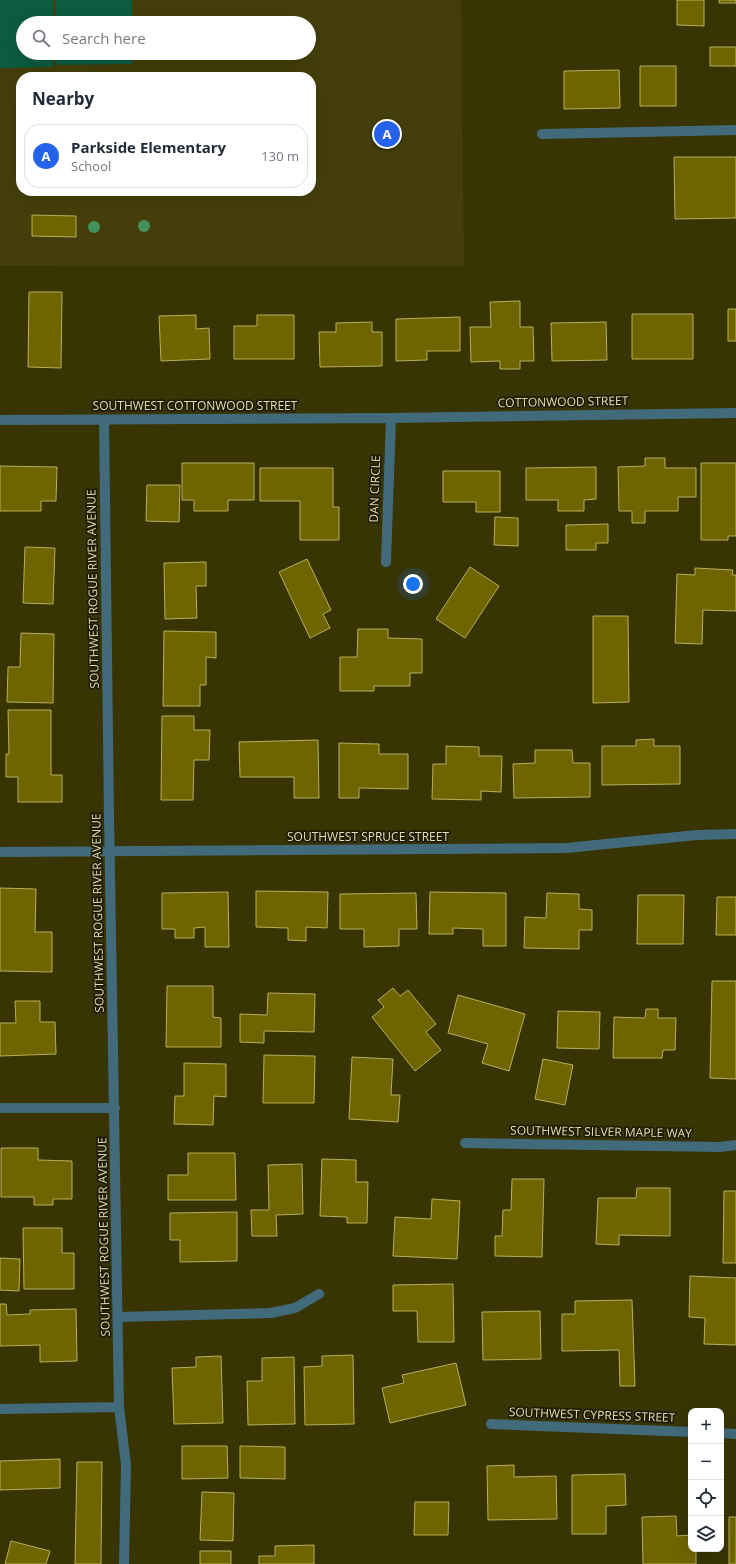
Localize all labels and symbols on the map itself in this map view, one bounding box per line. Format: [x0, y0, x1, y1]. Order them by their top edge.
pin: A [374, 119, 400, 149]
street label: COTTONWOOD STREET [498, 392, 629, 411]
street label: SOUTHWEST COTTONWOOD STREET [93, 397, 298, 414]
street label: DAN CIRCLE [365, 455, 384, 523]
street label: SOUTHWEST ROGUE RIVER AVENUE [82, 489, 103, 689]
your location [403, 574, 423, 594]
street label: SOUTHWEST ROGUE RIVER AVENUE [87, 813, 108, 1013]
street label: SOUTHWEST SPRUCE STREET [287, 828, 449, 845]
street label: SOUTHWEST SILVER MAPLE WAY [510, 1121, 692, 1142]
street label: SOUTHWEST ROGUE RIVER AVENUE [93, 1137, 114, 1337]
street label: SOUTHWEST CYPRESS STREET [508, 1403, 676, 1426]

